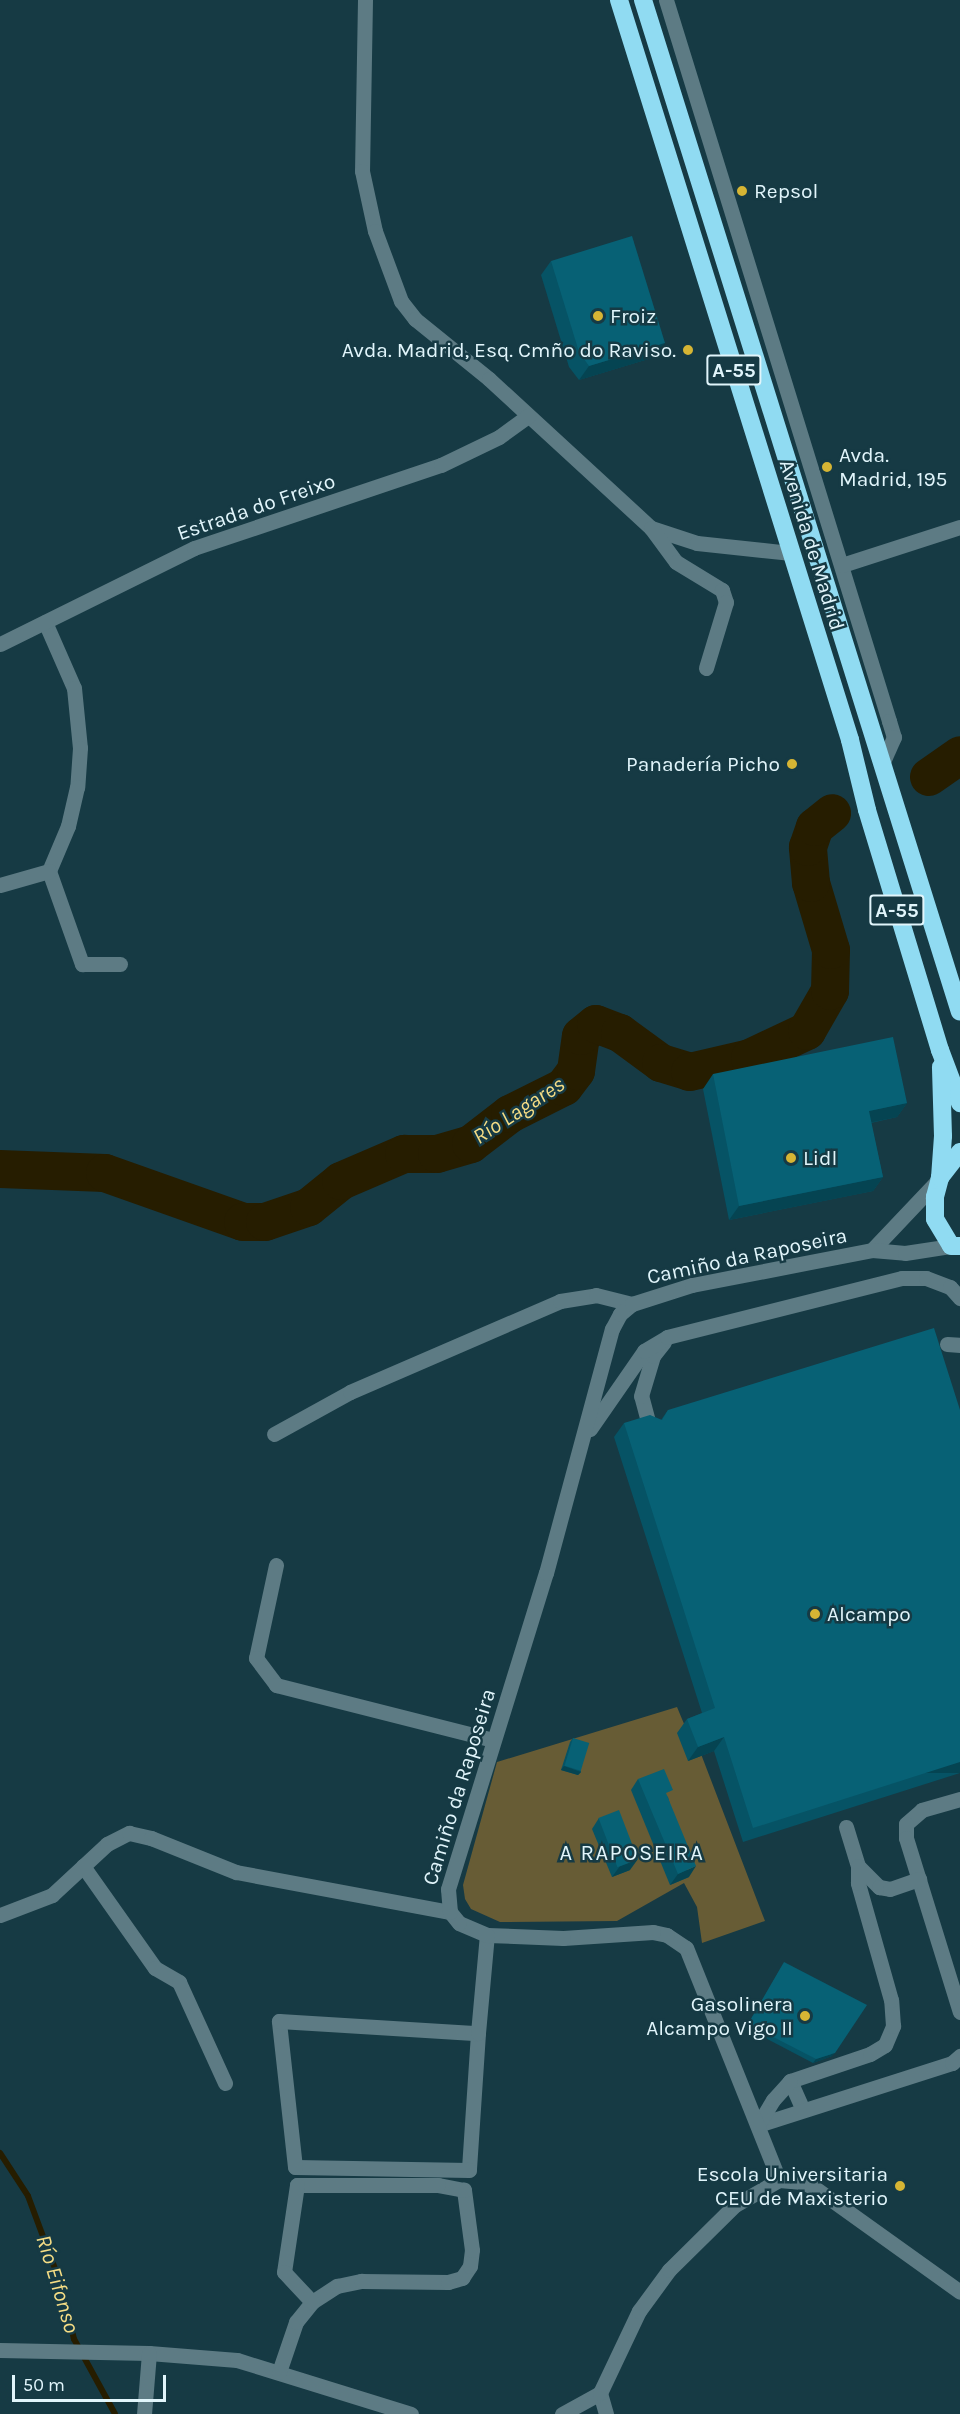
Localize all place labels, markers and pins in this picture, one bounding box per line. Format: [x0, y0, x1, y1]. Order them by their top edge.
place label: Repsol [754, 178, 818, 204]
marker: Repsol [735, 184, 749, 198]
place label: Froiz [610, 303, 656, 329]
marker: Froiz [591, 309, 605, 323]
place label: Avda. Madrid, Esq. Cmño do Raviso. [342, 337, 676, 363]
marker: Avda. Madrid, Esq. Cmño do Raviso. [681, 343, 695, 357]
place label: Avda. Madrid, 195 [839, 442, 947, 492]
marker: Avda. Madrid, 195 [820, 460, 834, 474]
place label: Panadería Picho [626, 751, 780, 777]
marker: Panadería Picho [785, 757, 799, 771]
place label: Lidl [803, 1145, 837, 1171]
marker: Lidl [784, 1151, 798, 1165]
place label: Alcampo [827, 1601, 911, 1627]
marker: Alcampo [808, 1607, 822, 1621]
place label: Gasolinera Alcampo Vigo II [646, 1991, 793, 2041]
marker: Gasolinera Alcampo Vigo II [798, 2009, 812, 2023]
place label: Escola Universitaria CEU de Maxisterio [697, 2161, 888, 2211]
marker: Escola Universitaria CEU de Maxisterio [893, 2179, 907, 2193]

